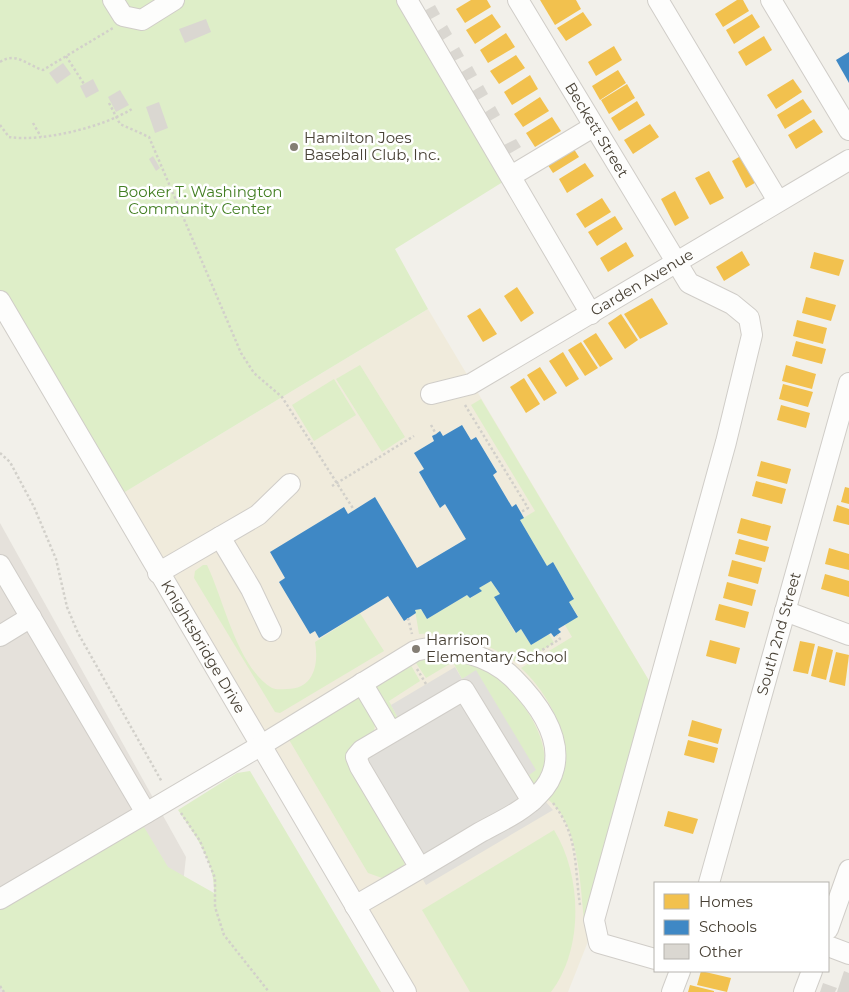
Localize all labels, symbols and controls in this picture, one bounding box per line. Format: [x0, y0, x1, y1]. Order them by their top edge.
street label: Beckett Street [561, 79, 633, 181]
place label: Hamilton Joes Baseball Club, Inc. [304, 128, 440, 164]
marker: Hamilton Joes Baseball Club, Inc. [288, 141, 300, 153]
park label: Booker T. Washington Community Center [118, 182, 282, 218]
street label: Garden Avenue [587, 244, 697, 320]
street label: South 2nd Street [752, 570, 805, 697]
street label: Knightsbridge Drive [157, 576, 250, 717]
place label: Harrison Elementary School [426, 630, 567, 666]
marker: Harrison Elementary School [410, 643, 422, 655]
legend [654, 882, 829, 972]
text: Homes [699, 892, 753, 911]
text: Schools [699, 917, 757, 936]
text: Other [699, 942, 743, 961]

